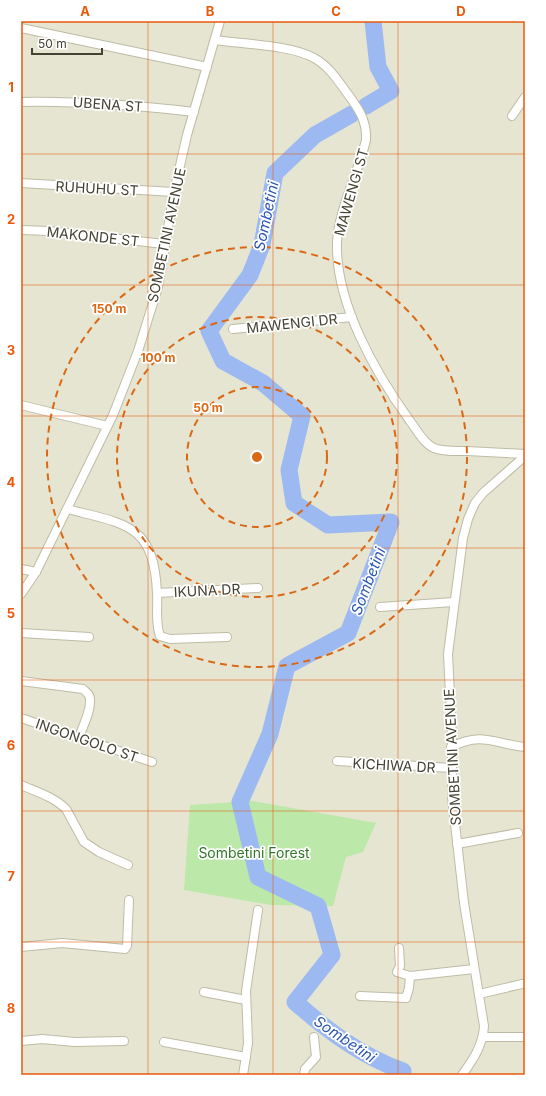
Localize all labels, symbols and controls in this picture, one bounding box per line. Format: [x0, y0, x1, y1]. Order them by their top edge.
text: A [80, 3, 90, 19]
text: B [206, 3, 215, 19]
text: C [331, 3, 341, 19]
text: D [456, 3, 466, 19]
scale bar [32, 30, 102, 56]
text: 50 m [38, 36, 67, 51]
text: 1 [8, 79, 14, 95]
street label: UBENA ST [72, 93, 144, 115]
street label: MAWENGI ST [330, 146, 372, 238]
street label: SOMBETINI AVENUE [143, 166, 189, 304]
street label: RUHUHU ST [55, 177, 139, 199]
water label: Sombetini [249, 179, 283, 253]
text: 2 [7, 211, 15, 227]
street label: MAKONDE ST [46, 223, 140, 249]
text: 150 m [92, 301, 126, 316]
street label: MAWENGI DR [246, 310, 338, 336]
text: 3 [7, 342, 15, 358]
text: 100 m [140, 350, 176, 365]
text: 50 m [193, 400, 223, 415]
centre of rings [250, 450, 264, 464]
text: 4 [7, 474, 16, 490]
water label: Sombetini [346, 544, 390, 617]
street label: IKUNA DR [173, 580, 241, 600]
text: 5 [7, 605, 15, 621]
street label: SOMBETINI AVENUE [440, 688, 464, 826]
street label: INGONGOLO ST [33, 714, 141, 766]
text: 6 [7, 737, 15, 753]
street label: KICHIWA DR [352, 754, 436, 776]
park label: Sombetini Forest [198, 844, 310, 861]
text: 7 [7, 868, 15, 884]
text: 8 [7, 1000, 15, 1016]
water label: Sombetini [310, 1011, 380, 1067]

